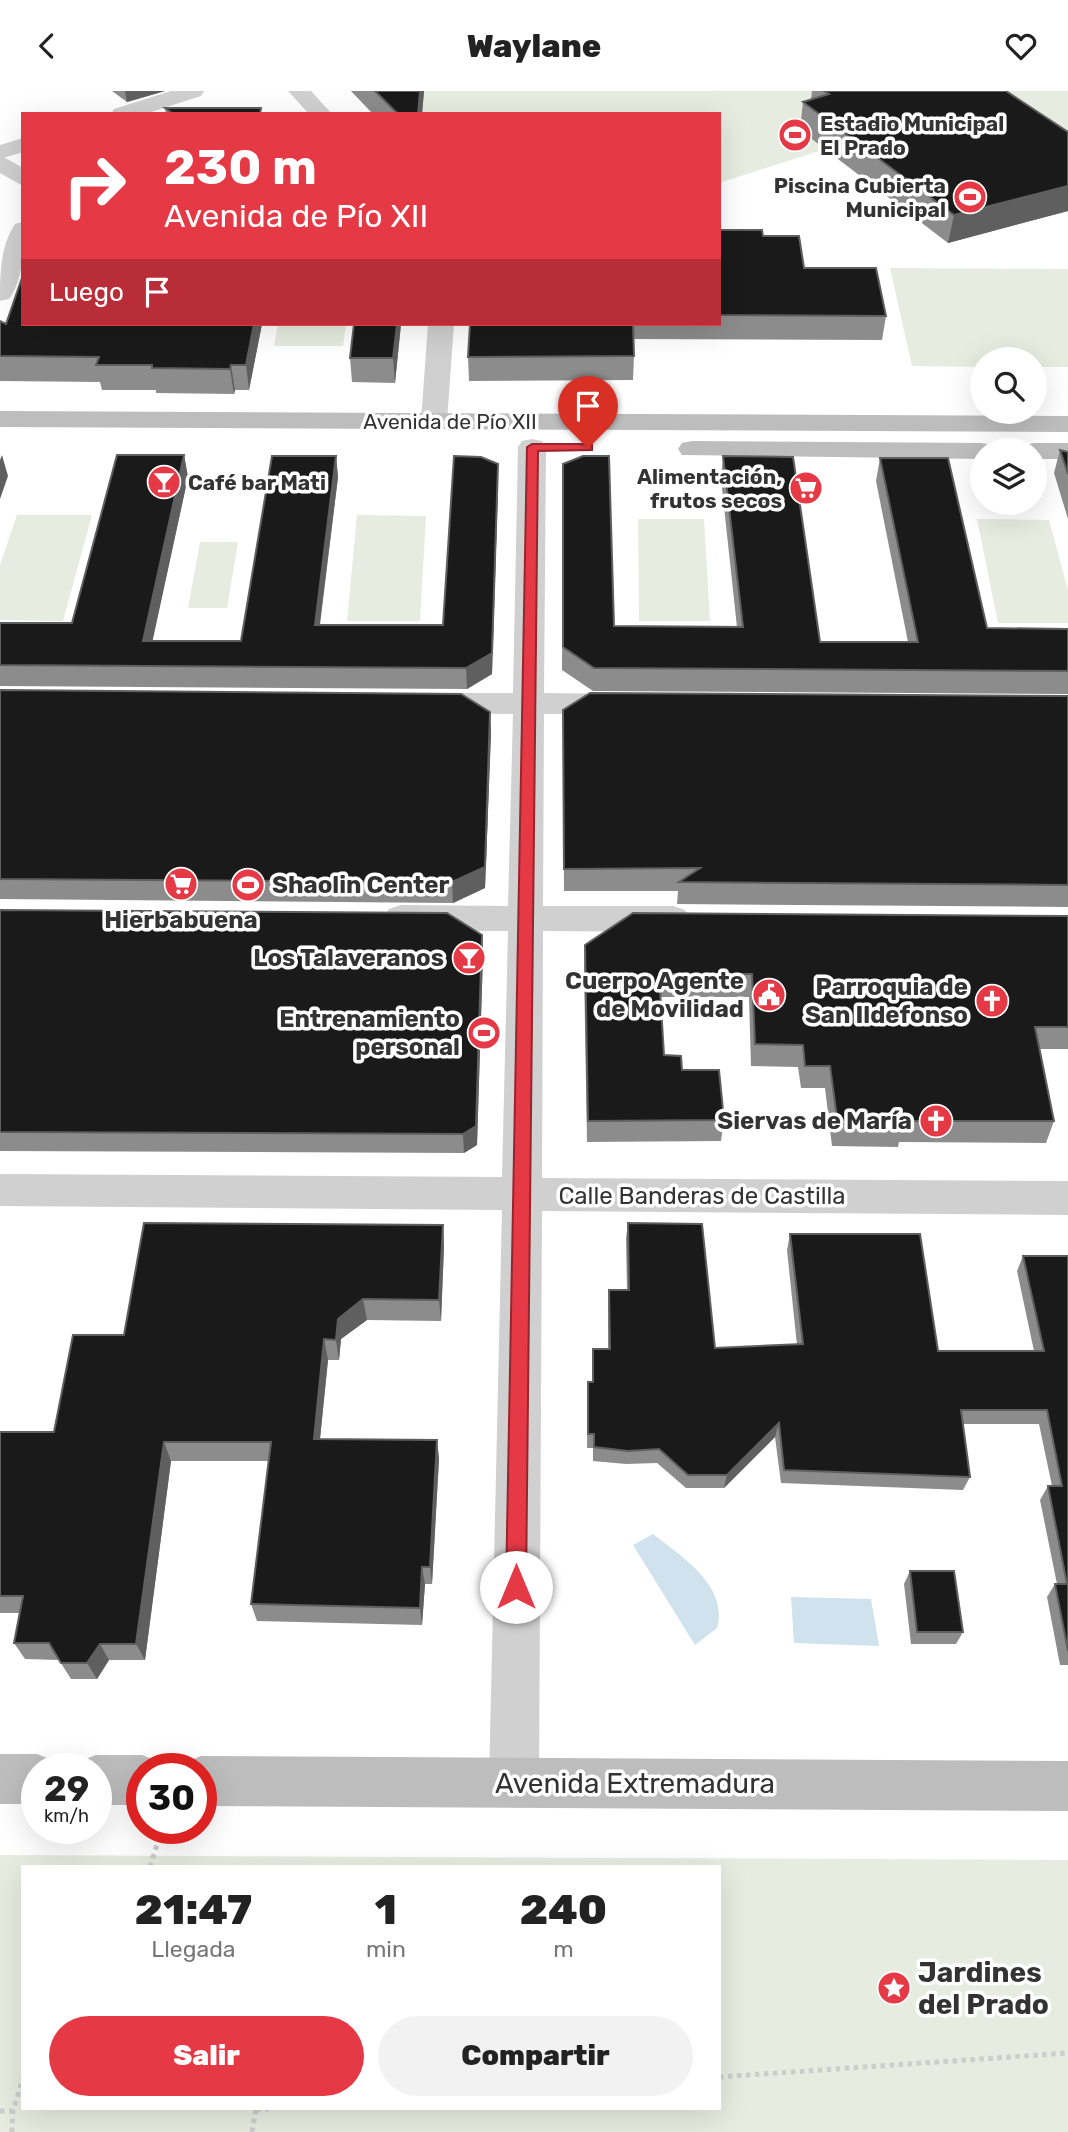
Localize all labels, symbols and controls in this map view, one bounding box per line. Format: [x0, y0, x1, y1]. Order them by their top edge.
icon: back [28, 27, 66, 65]
text: Waylane [467, 27, 601, 65]
icon: heart [1002, 27, 1040, 65]
place label: Estadio Municipal El Prado [820, 111, 1004, 160]
sports icon: Estadio Municipal El Prado [776, 116, 814, 154]
text: 230 m [164, 138, 317, 196]
icon: right [49, 140, 140, 231]
place label: Piscina Cubierta Municipal [774, 173, 946, 222]
sports icon: Piscina Cubierta Municipal [951, 178, 989, 216]
text: Avenida de Pío XII [164, 197, 428, 235]
icon: arrive [138, 273, 176, 311]
text: Luego [49, 277, 124, 308]
map controls [970, 347, 1047, 515]
button: search [970, 347, 1047, 424]
pin [558, 376, 618, 448]
icon: arrive [569, 387, 607, 425]
street label: Avenida de Pío XII [363, 409, 537, 434]
button: layers [970, 438, 1047, 515]
bar icon: Café bar Mati [145, 463, 183, 501]
place label: Alimentación, frutos secos [637, 464, 782, 513]
supermarket icon: Alimentación, frutos secos [787, 469, 825, 507]
place label: Café bar Mati [188, 470, 326, 495]
supermarket icon: Hierbabuena [162, 865, 200, 903]
sports icon: Shaolin Center [229, 866, 267, 904]
place label: Shaolin Center [272, 871, 449, 899]
place label: Hierbabuena [104, 906, 258, 934]
bar icon: Los Talaveranos [450, 939, 488, 977]
place label: Los Talaveranos [253, 944, 444, 972]
place label: Cuerpo Agente de Movilidad [565, 967, 744, 1023]
place label: Parroquia de San Ildefonso [805, 973, 968, 1029]
public building icon: Cuerpo Agente de Movilidad [750, 976, 788, 1014]
church icon: Parroquia de San Ildefonso [973, 982, 1011, 1020]
place label: Entrenamiento personal [279, 1005, 460, 1061]
sports icon: Entrenamiento personal [465, 1014, 503, 1052]
church icon: Siervas de María [917, 1102, 955, 1140]
place label: Siervas de María [717, 1107, 912, 1135]
street label: Calle Banderas de Castilla [558, 1182, 846, 1210]
position arrow [479, 1550, 553, 1624]
speed limit sign: 30 [126, 1753, 217, 1844]
street label: Avenida Extremadura [495, 1767, 775, 1800]
text: 29 [44, 1768, 89, 1810]
text: km/h [44, 1805, 89, 1827]
text: 21:47 [135, 1885, 252, 1935]
text: 1 [375, 1885, 397, 1935]
text: 240 [520, 1885, 607, 1935]
text: Llegada [151, 1935, 236, 1963]
text: min [366, 1935, 406, 1963]
text: m [553, 1935, 574, 1963]
place label: Jardines del Prado [918, 1956, 1049, 2021]
place icon: Jardines del Prado [875, 1969, 913, 2007]
button: Salir [49, 2016, 364, 2096]
button: Compartir [378, 2016, 693, 2096]

